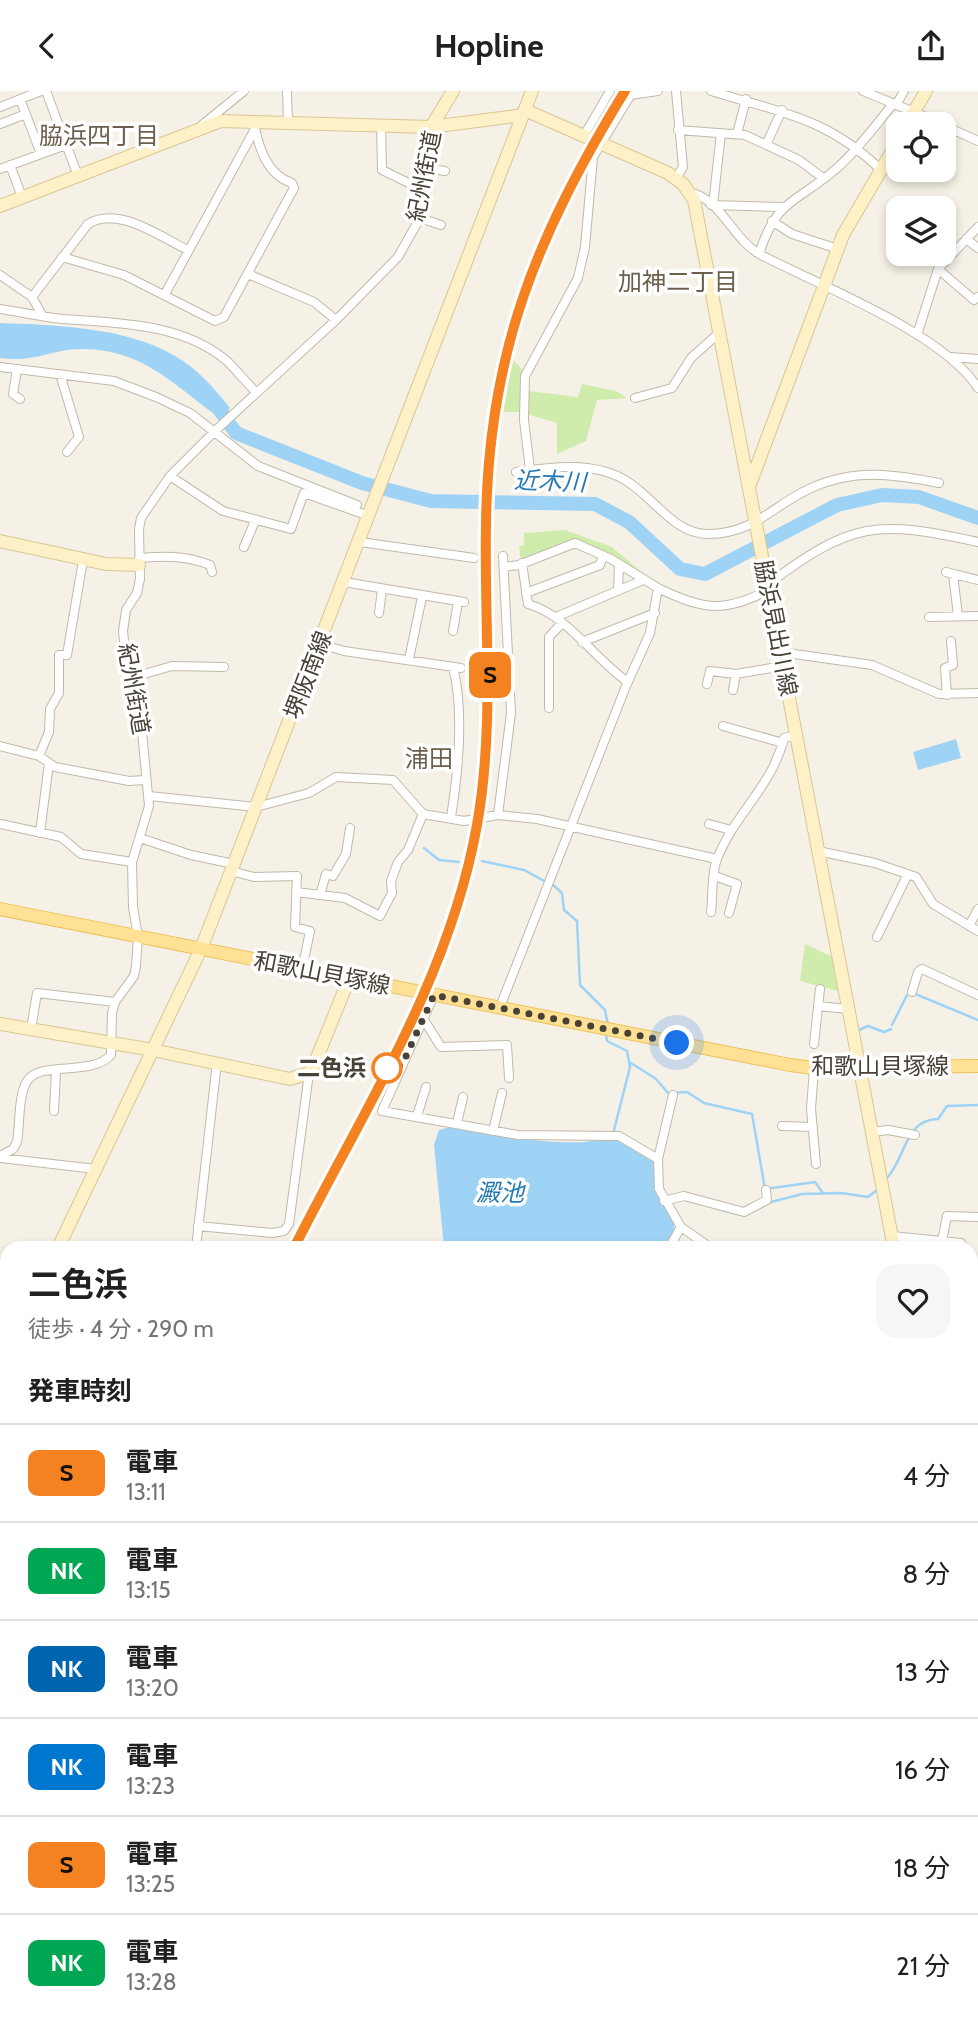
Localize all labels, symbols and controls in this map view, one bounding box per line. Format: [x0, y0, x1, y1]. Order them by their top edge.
text: Hopline [434, 26, 544, 65]
icon: back [28, 27, 66, 65]
icon: share [912, 27, 950, 65]
map controls [886, 112, 956, 266]
button: locate [886, 112, 956, 182]
district label: 脇浜四丁目 [39, 121, 159, 150]
street label: 紀州街道 [401, 128, 447, 224]
button: layers [886, 196, 956, 266]
district label: 加神二丁目 [618, 267, 738, 296]
water label: 近木川 [514, 465, 589, 497]
street label: 脇浜見出川線 [749, 558, 803, 698]
street label: 堺阪南線 [278, 627, 338, 723]
street label: 紀州街道 [112, 641, 156, 737]
line badge: S [467, 652, 513, 698]
text: S [483, 660, 497, 689]
district label: 浦田 [405, 744, 453, 773]
street label: 和歌山貝塚線 [252, 946, 392, 1000]
your location [659, 1025, 694, 1060]
street label: 和歌山貝塚線 [811, 1052, 949, 1080]
marker: 二色浜 [372, 1053, 402, 1083]
place label: 二色浜 [297, 1054, 366, 1082]
water label: 澱池 [476, 1178, 526, 1207]
text: 二色浜 [28, 1264, 127, 1304]
button: heart [876, 1264, 950, 1338]
text: 徒歩 · 4 分 · 290 m [28, 1315, 214, 1343]
text: 発車時刻 [28, 1375, 132, 1407]
text: 電車 [126, 1446, 178, 1478]
text: S [60, 1458, 73, 1487]
text: 4 分 [903, 1460, 950, 1492]
text: 13:11 [126, 1478, 166, 1506]
text: 電車 [126, 1544, 178, 1576]
text: NK [50, 1556, 83, 1585]
text: 8 分 [902, 1558, 950, 1590]
text: 13:15 [126, 1576, 171, 1604]
text: 電車 [126, 1642, 178, 1674]
text: NK [50, 1654, 83, 1683]
text: 13 分 [896, 1656, 950, 1688]
text: 13:20 [126, 1674, 179, 1702]
text: 電車 [126, 1740, 178, 1772]
text: NK [50, 1752, 83, 1781]
text: 16 分 [895, 1754, 950, 1786]
text: 13:23 [126, 1772, 175, 1800]
text: 電車 [126, 1838, 178, 1870]
text: S [60, 1850, 73, 1879]
text: 18 分 [894, 1852, 950, 1884]
text: 13:25 [126, 1870, 175, 1898]
text: 電車 [126, 1936, 178, 1968]
text: NK [50, 1948, 83, 1977]
text: 21 分 [896, 1950, 950, 1982]
text: 13:28 [126, 1968, 177, 1996]

